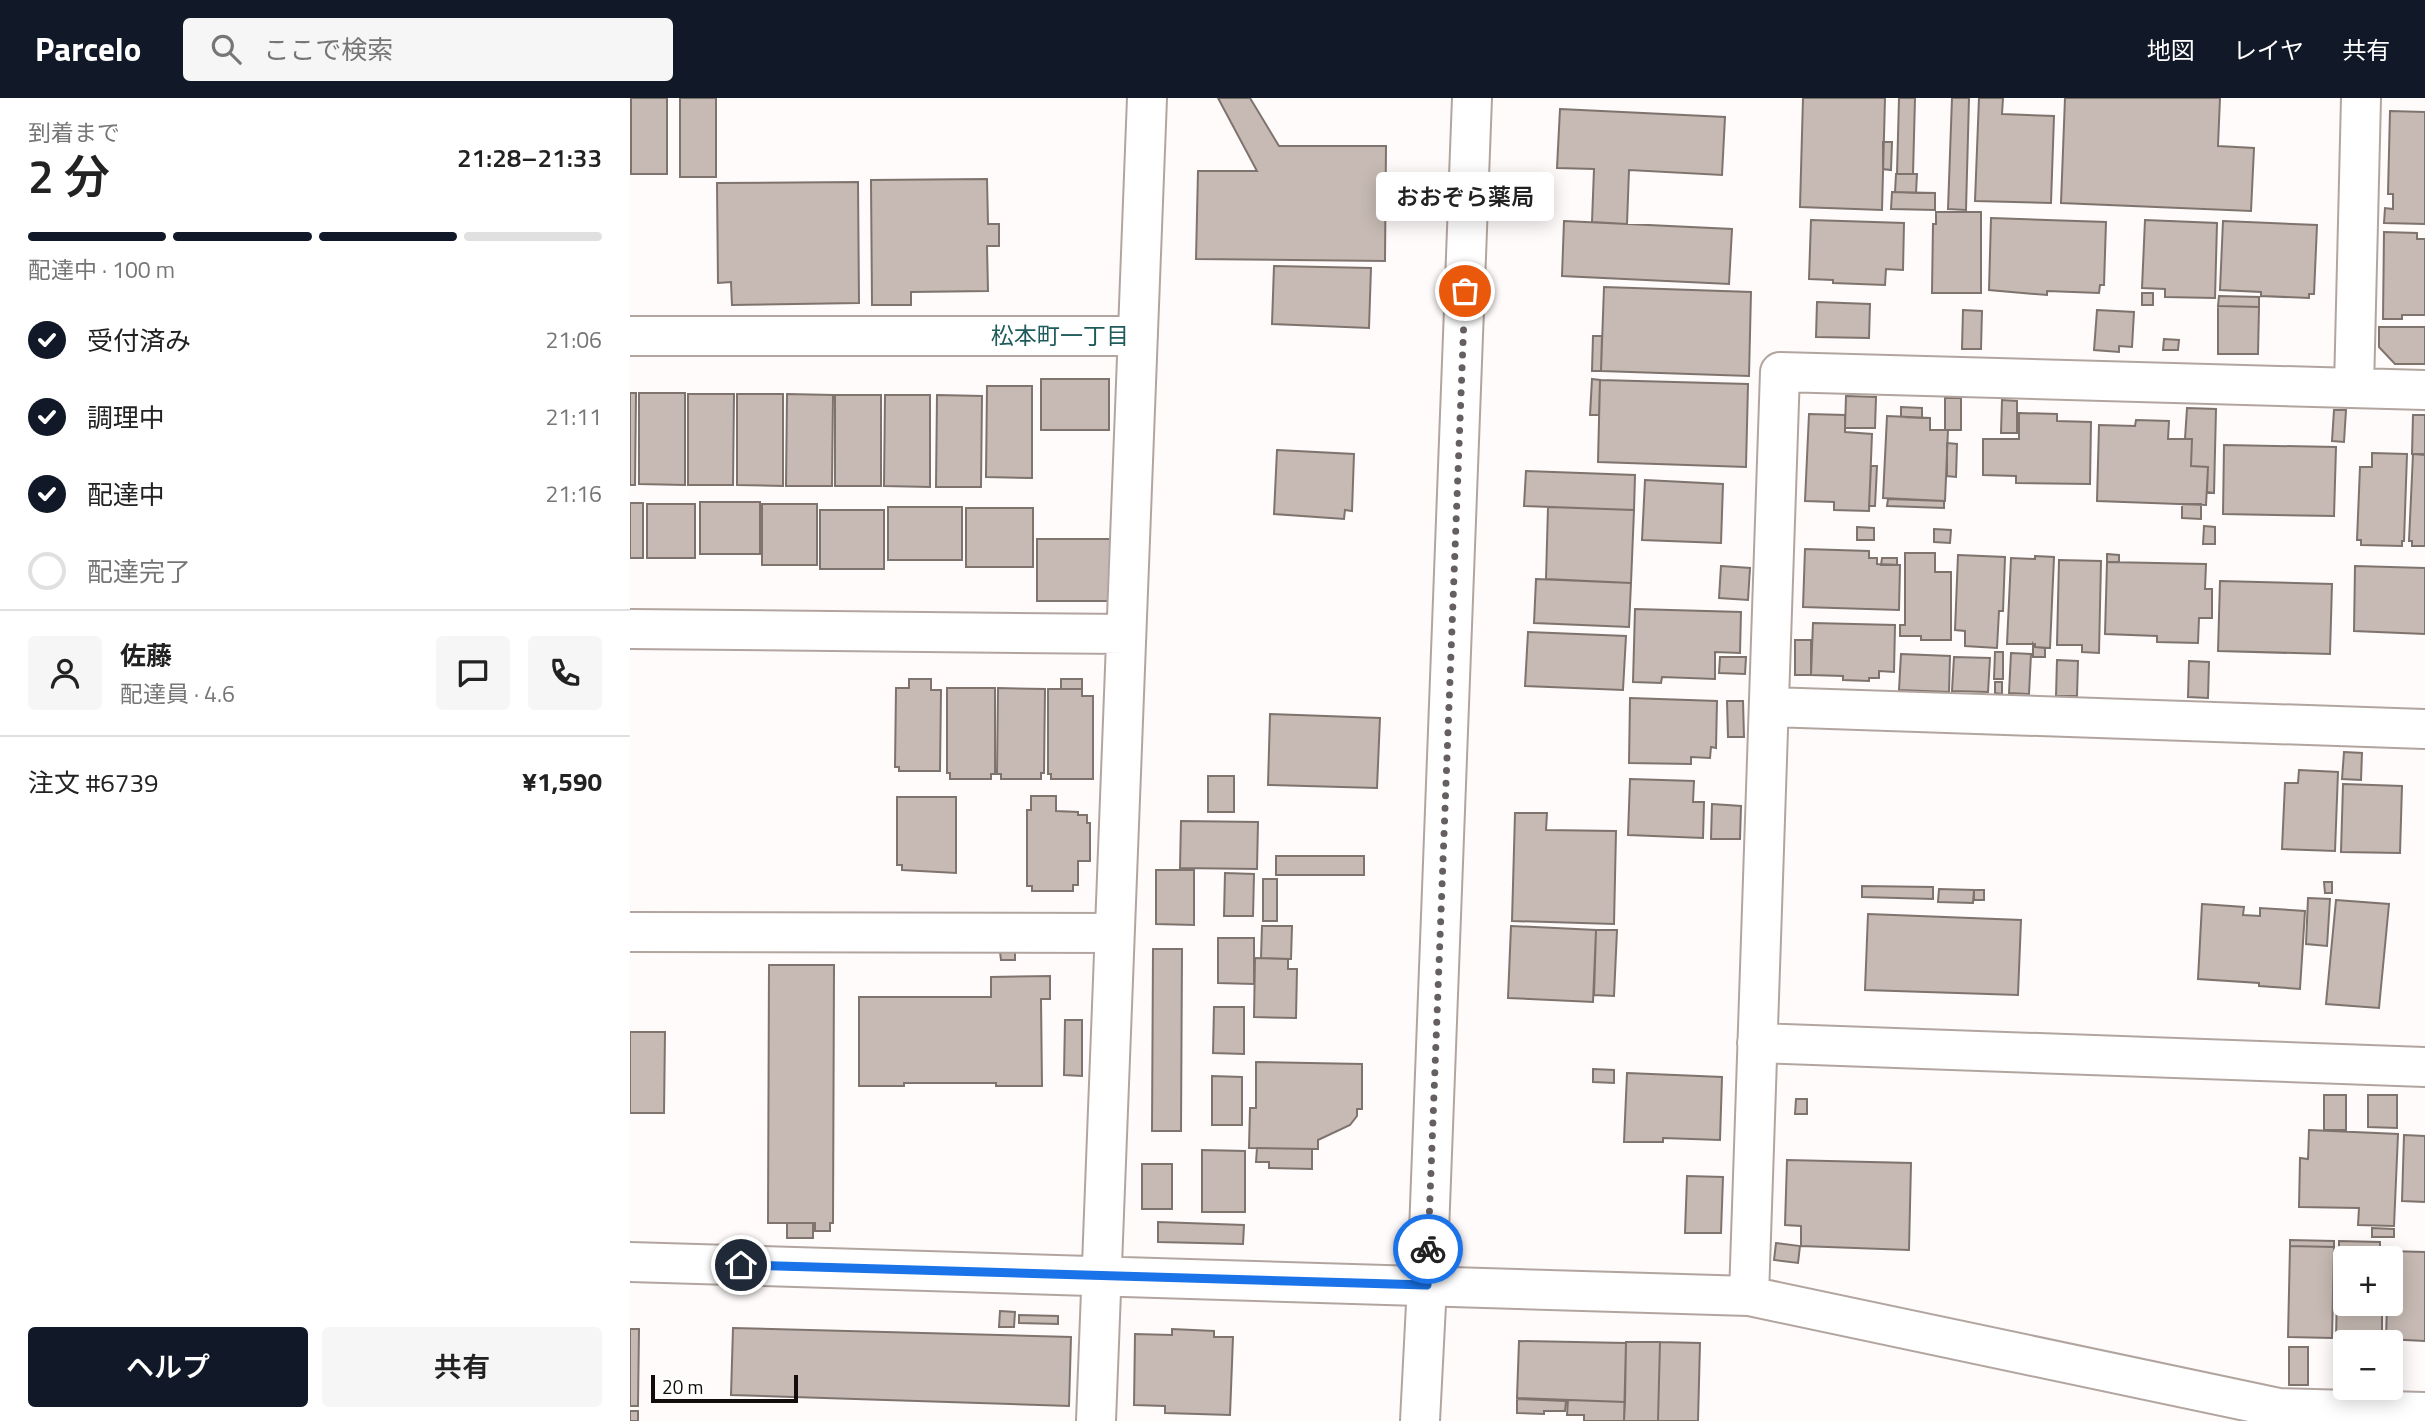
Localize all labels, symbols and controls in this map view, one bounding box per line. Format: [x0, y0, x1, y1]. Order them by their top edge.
search box [183, 18, 673, 81]
text: Parcelo [35, 24, 141, 74]
icon: search [207, 30, 245, 68]
text: ここで検索 [263, 30, 393, 69]
text: 地図 [2147, 32, 2195, 68]
text: レイヤ [2233, 32, 2304, 68]
text: 共有 [2342, 32, 2390, 68]
text: 到着まで [28, 115, 120, 150]
text: 21:28–21:33 [457, 138, 602, 177]
text: 2 分 [28, 141, 110, 211]
callout: おおぞら薬局 [1376, 172, 1554, 221]
text: おおぞら薬局 [1396, 179, 1534, 214]
text: 配達中 · 100 m [28, 252, 175, 287]
pin [1435, 261, 1495, 321]
icon: bag [1446, 272, 1484, 310]
district label: 松本町一丁目 [991, 318, 1129, 353]
icon: check [28, 321, 66, 359]
text: 受付済み [87, 321, 191, 360]
text: 21:06 [545, 322, 602, 357]
icon: check [28, 398, 66, 436]
text: 調理中 [87, 398, 165, 437]
text: 21:11 [545, 399, 602, 434]
icon: check [28, 475, 66, 513]
text: 配達中 [87, 475, 165, 514]
text: 21:16 [545, 476, 602, 511]
text: 配達完了 [87, 552, 191, 591]
button: person [28, 636, 102, 710]
text: 佐藤 [120, 636, 172, 675]
button: chat [436, 636, 510, 710]
button: phone [528, 636, 602, 710]
text: 配達員 · 4.6 [120, 676, 235, 711]
text: ¥1,590 [522, 762, 602, 801]
text: 注文 #6739 [28, 763, 159, 802]
courier [1393, 1214, 1463, 1284]
icon: bike [1409, 1230, 1447, 1268]
pin [711, 1235, 771, 1295]
icon: home [722, 1246, 760, 1284]
map controls [2333, 1246, 2403, 1400]
button: + [2333, 1246, 2403, 1316]
button: ヘルプ [28, 1327, 308, 1407]
button: 共有 [322, 1327, 602, 1407]
button: − [2333, 1330, 2403, 1400]
scale bar [651, 1372, 798, 1404]
text: 20 m [662, 1372, 703, 1401]

